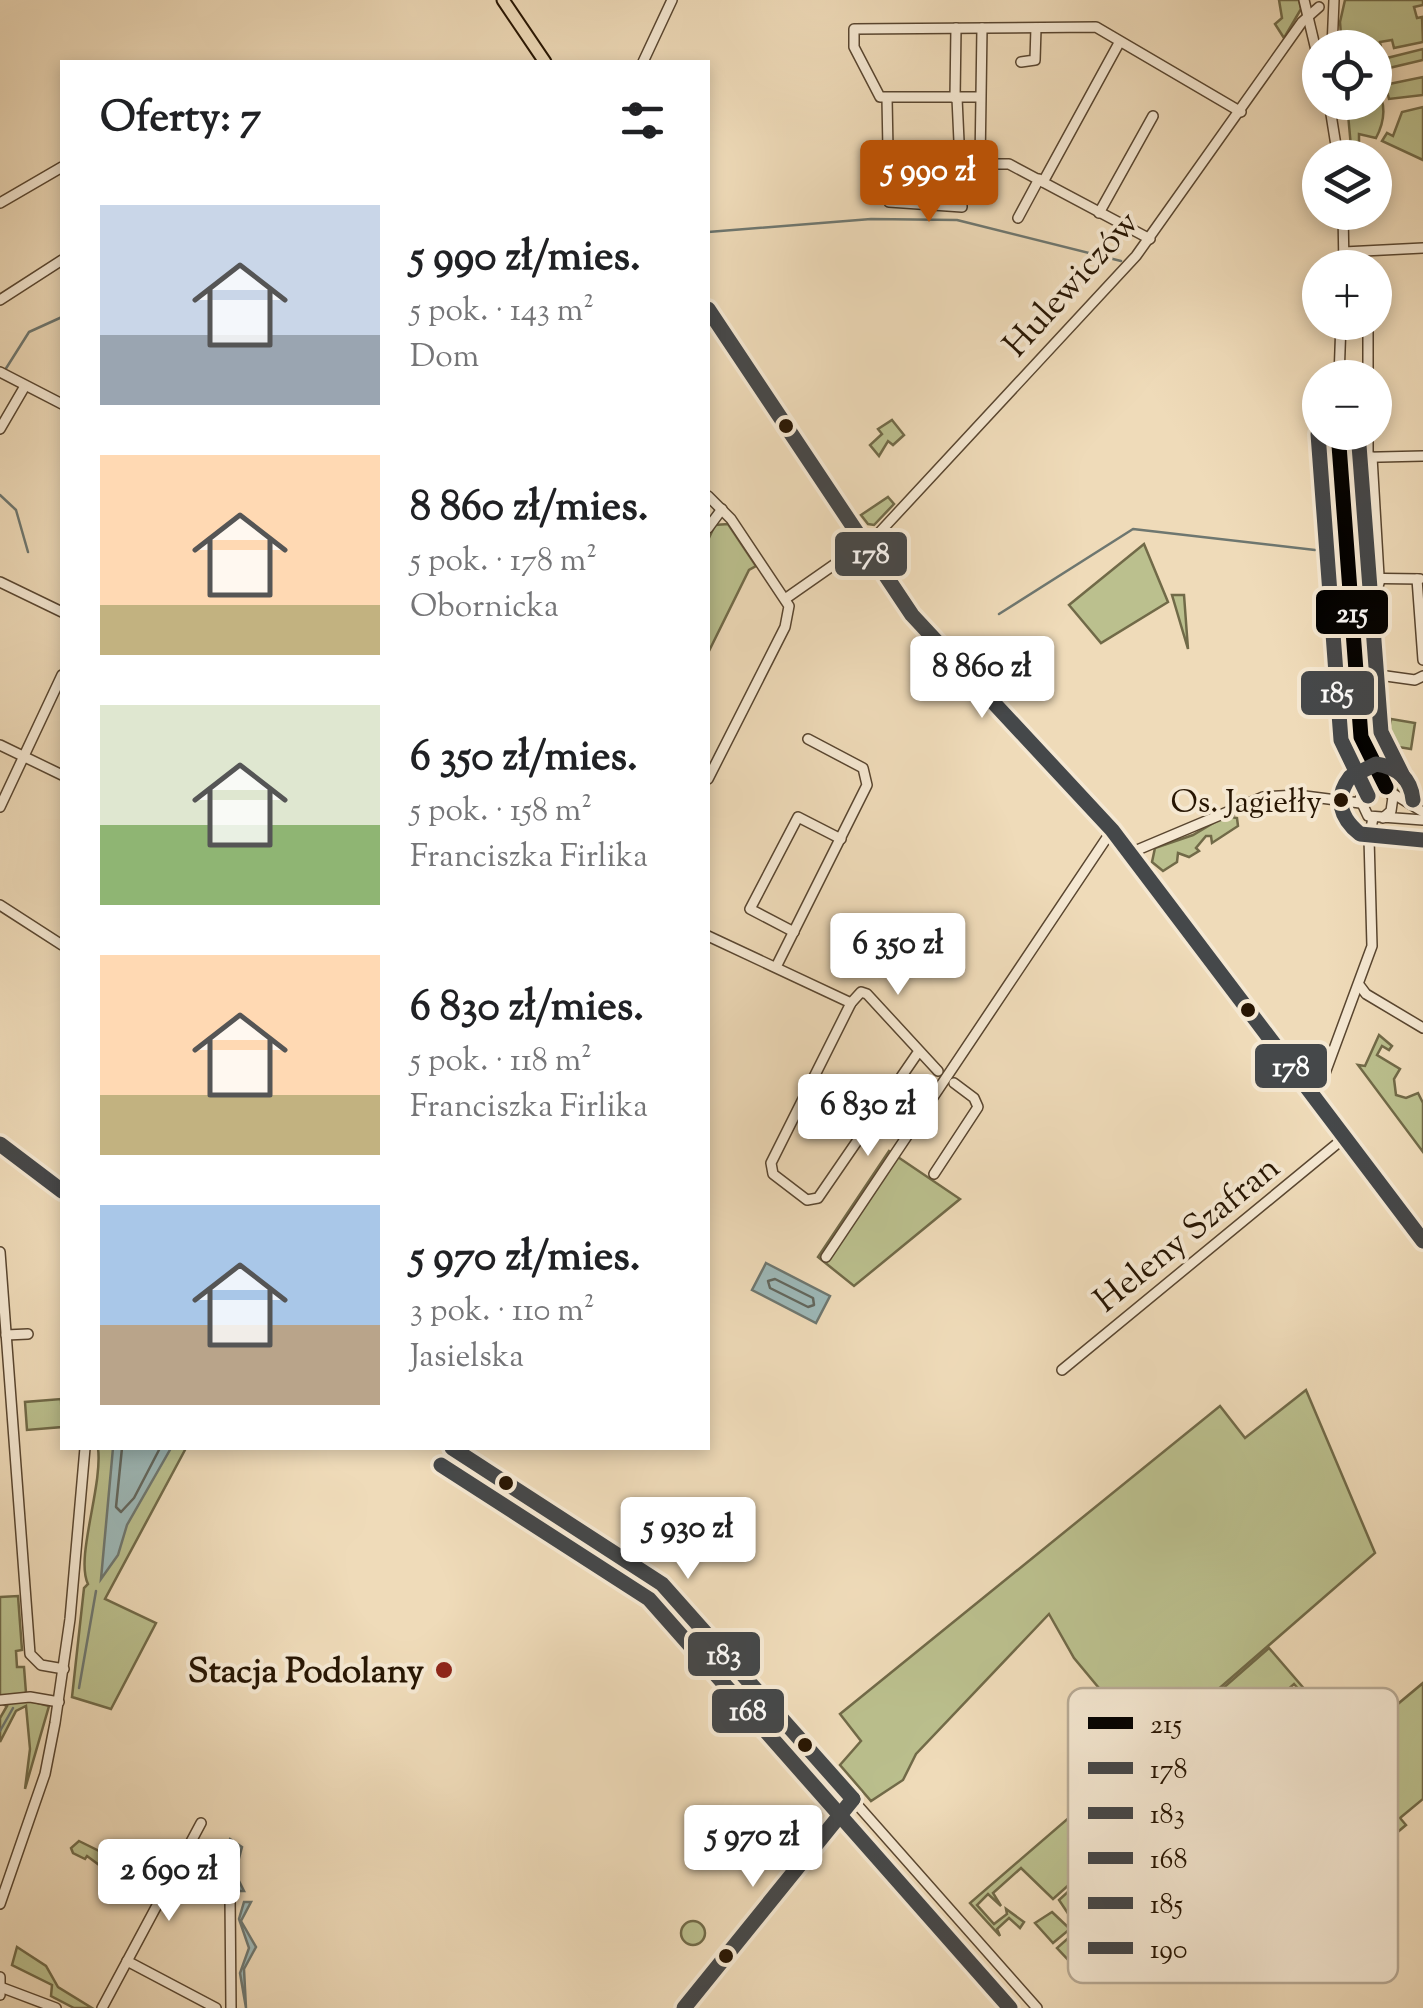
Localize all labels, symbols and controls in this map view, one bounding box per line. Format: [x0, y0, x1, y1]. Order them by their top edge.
map controls [1302, 30, 1392, 450]
button: locate [1302, 30, 1392, 120]
text: Oferty: 7 [100, 90, 261, 150]
icon: filters [615, 93, 670, 148]
pin: 5 990 zł [826, 140, 1032, 225]
button: layers [1302, 140, 1392, 230]
text: 5 990 zł [882, 149, 976, 195]
street label: Hulewiczów [993, 201, 1153, 370]
text: 5 990 zł/mies. [410, 229, 641, 289]
icon: home [180, 245, 300, 365]
button: + [1302, 250, 1392, 340]
text: 5 pok. · 143 m² [410, 289, 594, 335]
text: Dom [410, 335, 479, 381]
button: − [1302, 360, 1392, 450]
unlabelled marker [776, 416, 796, 436]
text: 8 860 zł/mies. [410, 479, 648, 539]
icon: home [180, 495, 300, 615]
line badge: 178 [833, 530, 909, 578]
text: 178 [852, 536, 890, 576]
text: 5 pok. · 178 m² [410, 539, 597, 585]
text: Obornicka [410, 585, 559, 631]
line badge: 215 [1314, 588, 1390, 636]
text: 215 [1336, 595, 1369, 635]
pin: 8 860 zł [879, 636, 1085, 721]
text: 8 860 zł [932, 645, 1032, 691]
line badge: 185 [1299, 669, 1376, 717]
text: 185 [1320, 675, 1354, 715]
text: 6 350 zł/mies. [410, 729, 638, 789]
icon: home [180, 745, 300, 865]
place label: Os. Jagiełły [1170, 781, 1322, 827]
text: 5 pok. · 158 m² [410, 789, 592, 835]
marker: Os. Jagiełły [1331, 790, 1351, 810]
text: Franciszka Firlika [410, 835, 648, 881]
pin: 6 350 zł [795, 913, 1001, 998]
text: 6 350 zł [852, 922, 944, 968]
text: 6 830 zł/mies. [410, 979, 644, 1039]
icon: home [180, 995, 300, 1115]
unlabelled marker [1238, 1000, 1258, 1020]
text: 5 pok. · 118 m² [410, 1039, 592, 1085]
line badge: 178 [1253, 1042, 1329, 1090]
text: 178 [1272, 1049, 1310, 1089]
pin: 6 830 zł [765, 1074, 971, 1159]
text: 6 830 zł [820, 1083, 916, 1129]
text: Franciszka Firlika [410, 1085, 648, 1131]
street label: Heleny Szafran [1084, 1145, 1292, 1327]
text: 5 970 zł/mies. [410, 1229, 640, 1289]
icon: home [180, 1245, 300, 1365]
text: 3 pok. · 110 m² [410, 1289, 594, 1335]
text: Jasielska [410, 1335, 524, 1381]
unlabelled marker [496, 1473, 516, 1493]
pin: 5 930 zł [585, 1497, 791, 1582]
text: 5 930 zł [643, 1506, 733, 1552]
line badge: 183 [686, 1630, 762, 1678]
text: 183 [707, 1637, 741, 1677]
place label: Stacja Podolany [188, 1648, 425, 1699]
marker: Stacja Podolany [433, 1659, 455, 1681]
line badge: 168 [710, 1687, 786, 1735]
legend [1068, 1688, 1398, 1983]
text: 168 [729, 1693, 767, 1733]
text: 215 [1150, 1706, 1183, 1746]
unlabelled marker [795, 1735, 815, 1755]
text: 178 [1150, 1751, 1188, 1791]
text: 183 [1150, 1796, 1185, 1836]
pin: 5 970 zł [650, 1805, 856, 1890]
text: 5 970 zł [706, 1814, 800, 1860]
pin: 2 690 zł [66, 1839, 272, 1924]
text: 168 [1150, 1841, 1187, 1881]
text: 2 690 zł [120, 1848, 218, 1894]
text: 185 [1150, 1886, 1184, 1926]
text: 190 [1150, 1931, 1188, 1971]
unlabelled marker [716, 1946, 736, 1966]

